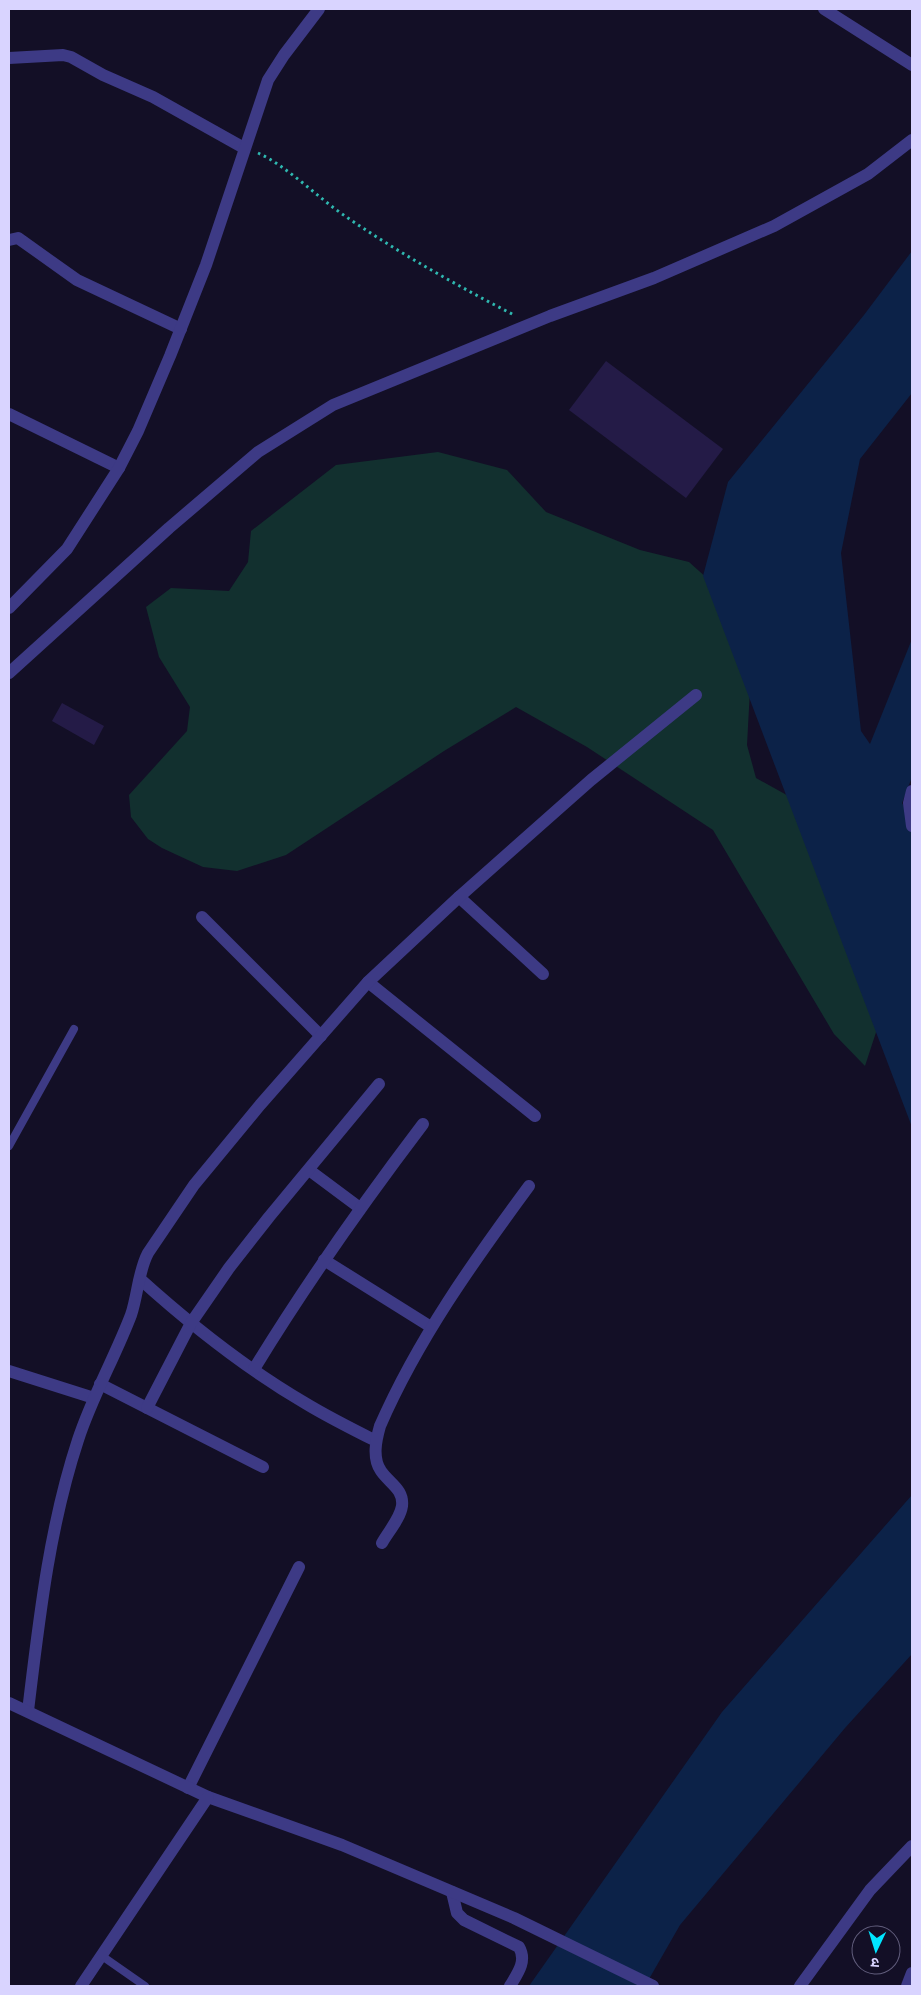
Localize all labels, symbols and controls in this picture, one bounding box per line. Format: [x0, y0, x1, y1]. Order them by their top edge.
north arrow [851, 1925, 901, 1975]
text: उ [870, 1955, 880, 1971]

